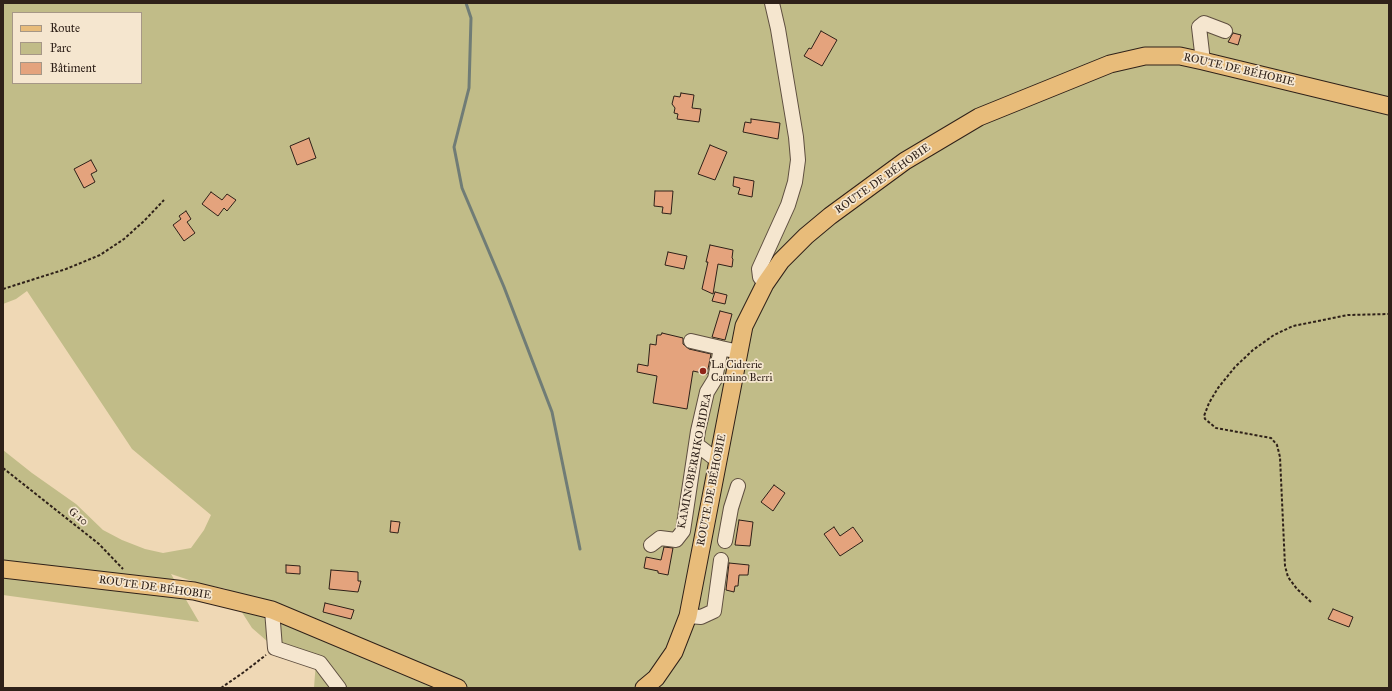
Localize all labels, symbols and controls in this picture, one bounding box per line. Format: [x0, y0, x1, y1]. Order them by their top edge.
legend [12, 12, 142, 84]
text: Route [50, 21, 80, 35]
text: Parc [50, 41, 71, 55]
street label: ROUTE DE BÉHOBIE [1182, 51, 1296, 89]
text: Bâtiment [50, 61, 96, 75]
street label: ROUTE DE BÉHOBIE [833, 141, 933, 217]
place label: La Cidrerie Camino Berri [711, 358, 772, 384]
marker: La Cidrerie Camino Berri [698, 366, 708, 376]
street label: KAMINOBERRIKO BIDEA [675, 392, 715, 530]
street label: ROUTE DE BÉHOBIE [695, 433, 729, 547]
street label: G 10 [66, 505, 90, 529]
street label: ROUTE DE BÉHOBIE [98, 574, 212, 602]

